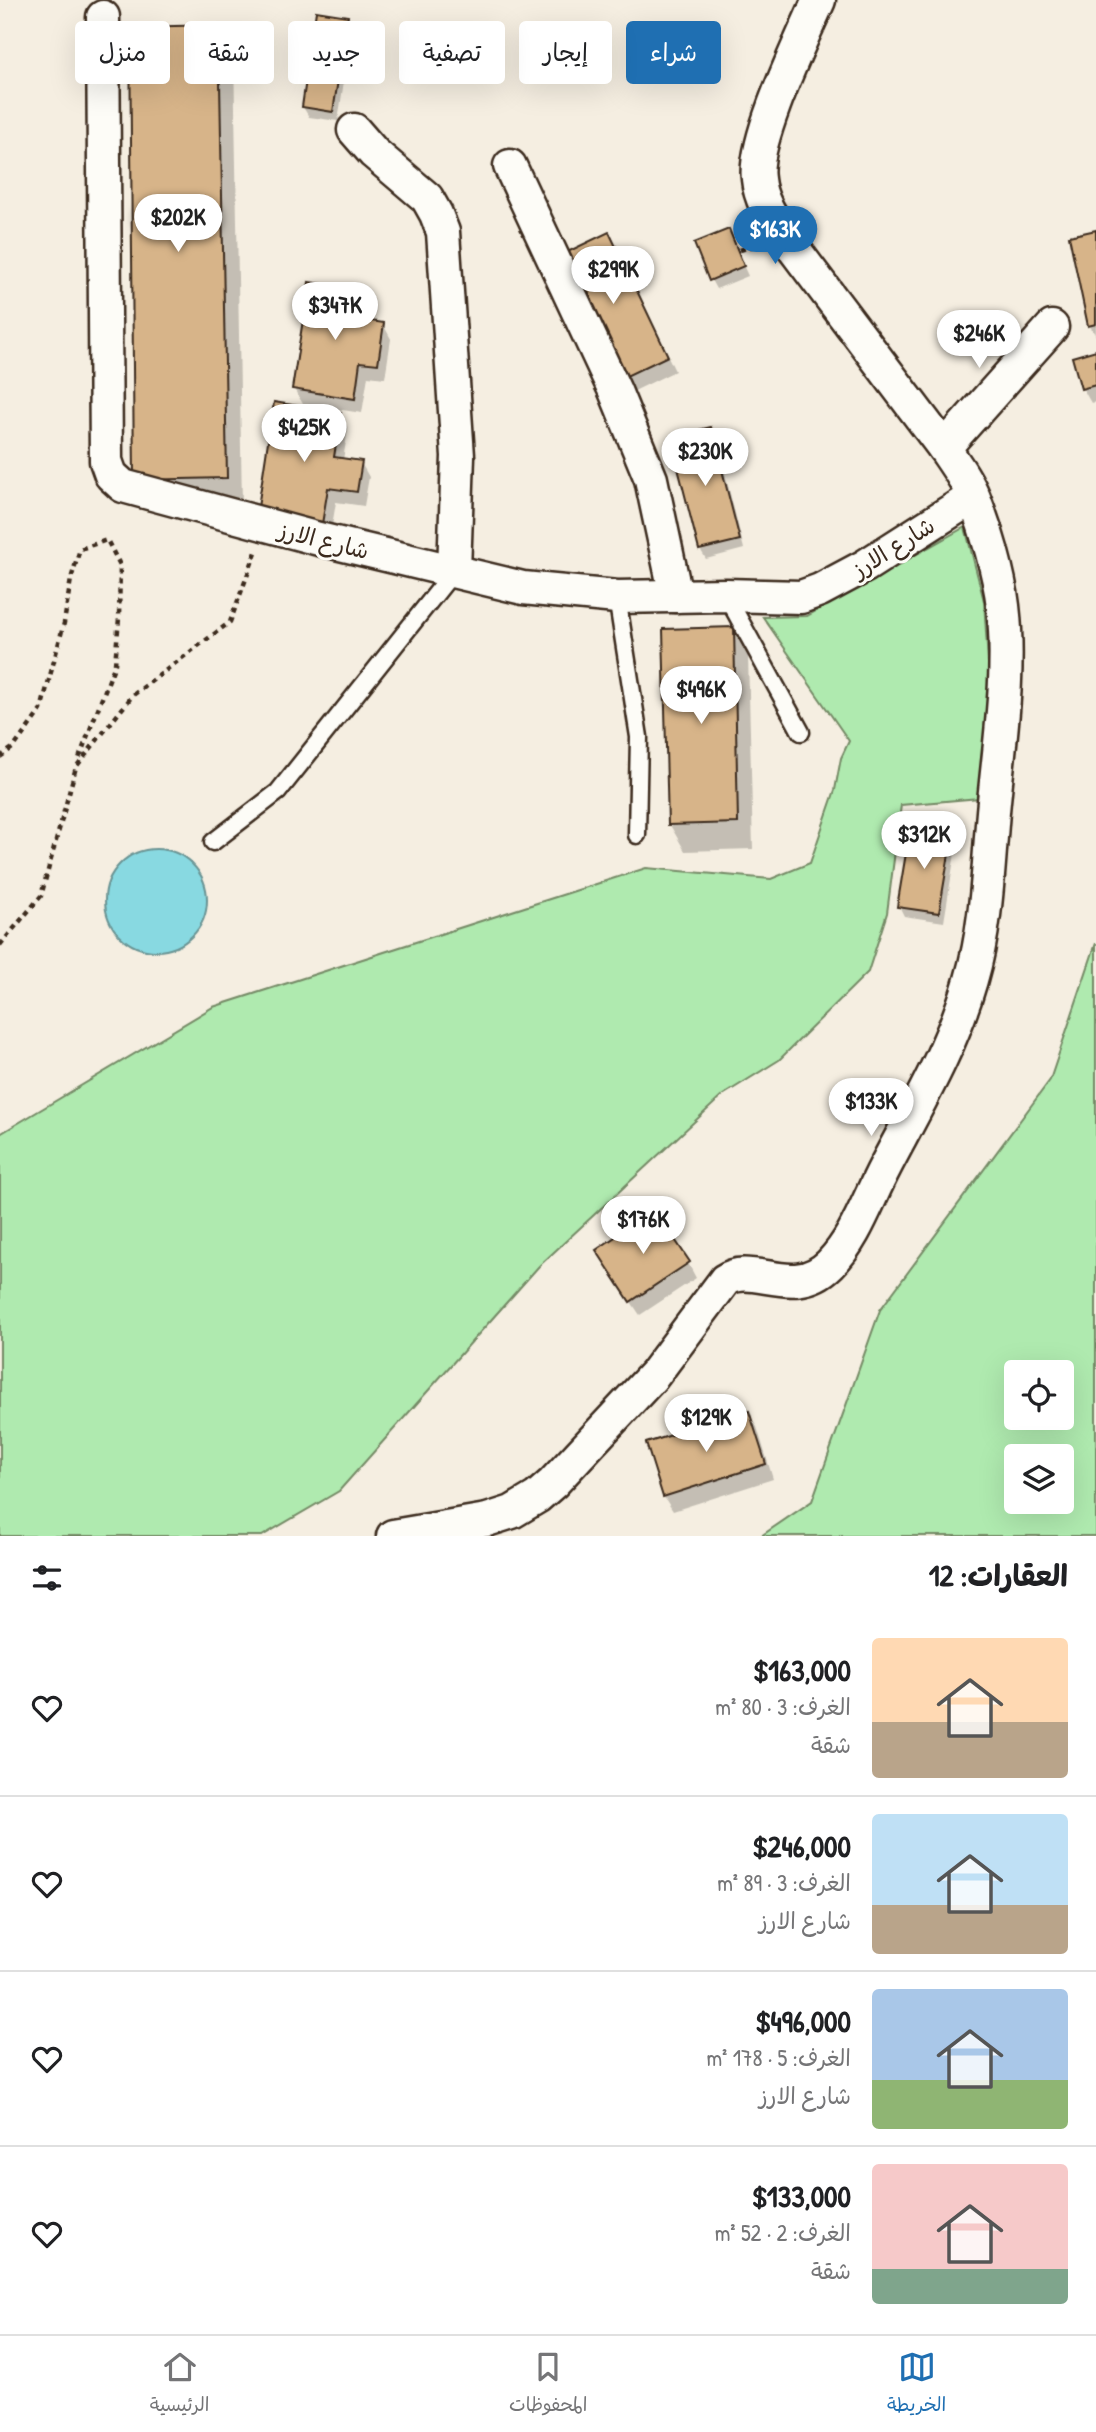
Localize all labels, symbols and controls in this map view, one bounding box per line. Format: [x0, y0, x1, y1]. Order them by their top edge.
chip: منزل [75, 21, 170, 84]
chip: شقة [184, 21, 274, 84]
chip: جديد [288, 21, 385, 84]
chip: تصفية [399, 21, 505, 84]
chip: إيجار [519, 21, 612, 84]
chip: شراء [626, 21, 721, 84]
pin: $202K [129, 194, 227, 254]
text: $202K [150, 201, 206, 232]
pin: $163K [726, 206, 824, 266]
text: $163K [749, 213, 801, 244]
pin: $299K [564, 246, 662, 306]
text: $299K [587, 253, 639, 284]
pin: $347K [286, 282, 384, 342]
text: $347K [308, 289, 362, 320]
pin: $246K [930, 310, 1028, 370]
text: $246K [953, 317, 1005, 348]
pin: $425K [255, 405, 353, 464]
text: $425K [278, 411, 330, 442]
pin: $230K [656, 428, 754, 488]
text: $230K [677, 435, 733, 466]
street label: شارع الارز [844, 509, 941, 586]
street label: شارع الارز [273, 513, 372, 567]
pin: $496K [652, 666, 750, 726]
text: $496K [676, 673, 726, 704]
pin: $312K [875, 812, 973, 871]
text: $312K [897, 818, 951, 849]
pin: $133K [822, 1078, 920, 1138]
text: $133K [845, 1085, 897, 1116]
pin: $176K [594, 1196, 692, 1256]
text: $176K [617, 1203, 669, 1234]
map controls [1004, 1360, 1074, 1514]
button: locate [1004, 1360, 1074, 1430]
pin: $129K [657, 1394, 755, 1454]
text: $129K [680, 1401, 732, 1432]
button: layers [1004, 1444, 1074, 1514]
text: العقارات: 12 [929, 1555, 1068, 1595]
icon: filters [28, 1559, 66, 1597]
text: $163,000 [753, 1650, 851, 1690]
icon: home [928, 1666, 1012, 1750]
icon: heart [28, 1689, 66, 1727]
text: الغرف: 3 · 80 m² [715, 1691, 851, 1722]
text: شقة [811, 1729, 851, 1760]
text: $246,000 [752, 1826, 851, 1866]
icon: home [928, 1842, 1012, 1926]
icon: heart [28, 1865, 66, 1903]
text: الغرف: 3 · 89 m² [717, 1867, 851, 1898]
text: شارع الارز [759, 1905, 851, 1936]
text: $496,000 [755, 2001, 851, 2041]
icon: home [928, 2017, 1012, 2101]
icon: heart [28, 2040, 66, 2078]
text: الغرف: 5 · 178 m² [706, 2042, 851, 2073]
text: شارع الارز [759, 2080, 851, 2111]
text: $133,000 [752, 2176, 851, 2216]
icon: home [928, 2192, 1012, 2276]
icon: heart [28, 2215, 66, 2253]
text: الغرف: 2 · 52 m² [715, 2217, 851, 2248]
text: شقة [811, 2255, 851, 2286]
tab: الرئيسية [150, 2348, 209, 2421]
tab: المحفوظات [509, 2348, 587, 2421]
tab: الخريطة [887, 2348, 946, 2421]

